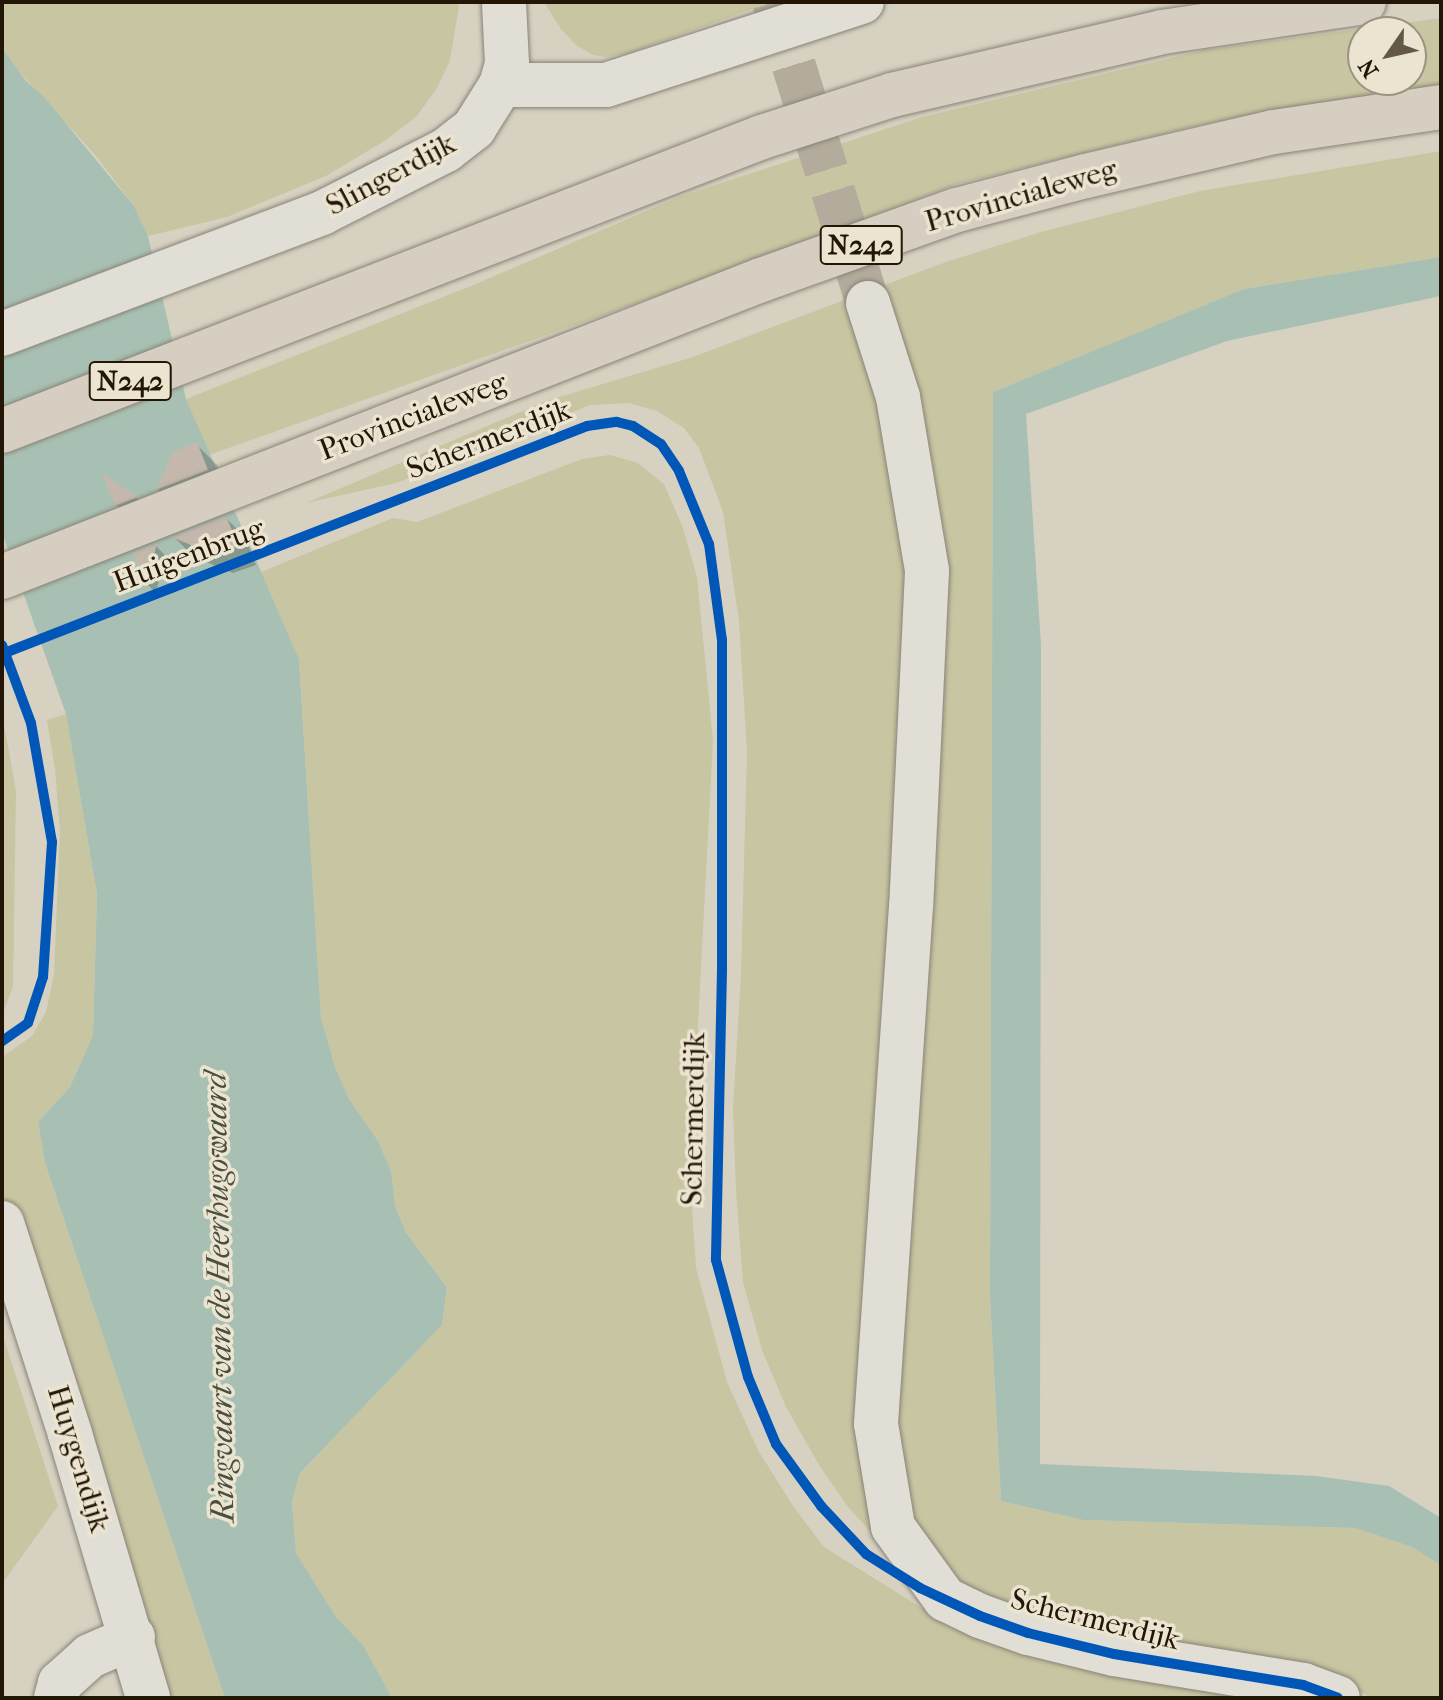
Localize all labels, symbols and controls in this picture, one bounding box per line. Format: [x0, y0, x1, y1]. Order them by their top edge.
north arrow [1347, 16, 1427, 96]
text: N [1353, 54, 1384, 83]
street label: Slingerdijk [320, 126, 462, 224]
street label: Provincialeweg [921, 151, 1121, 241]
road number: N242 [819, 221, 903, 269]
road number: N242 [88, 357, 172, 405]
street label: Provincialeweg [314, 365, 512, 469]
street label: Schermerdijk [402, 392, 576, 488]
street label: Huigenbrug [108, 511, 270, 601]
street label: Schermerdijk [674, 1032, 714, 1206]
water label: Ringvaart van de Heerhugowaard [197, 1072, 243, 1522]
street label: Huygendijk [39, 1381, 117, 1537]
street label: Schermerdijk [1007, 1582, 1183, 1658]

